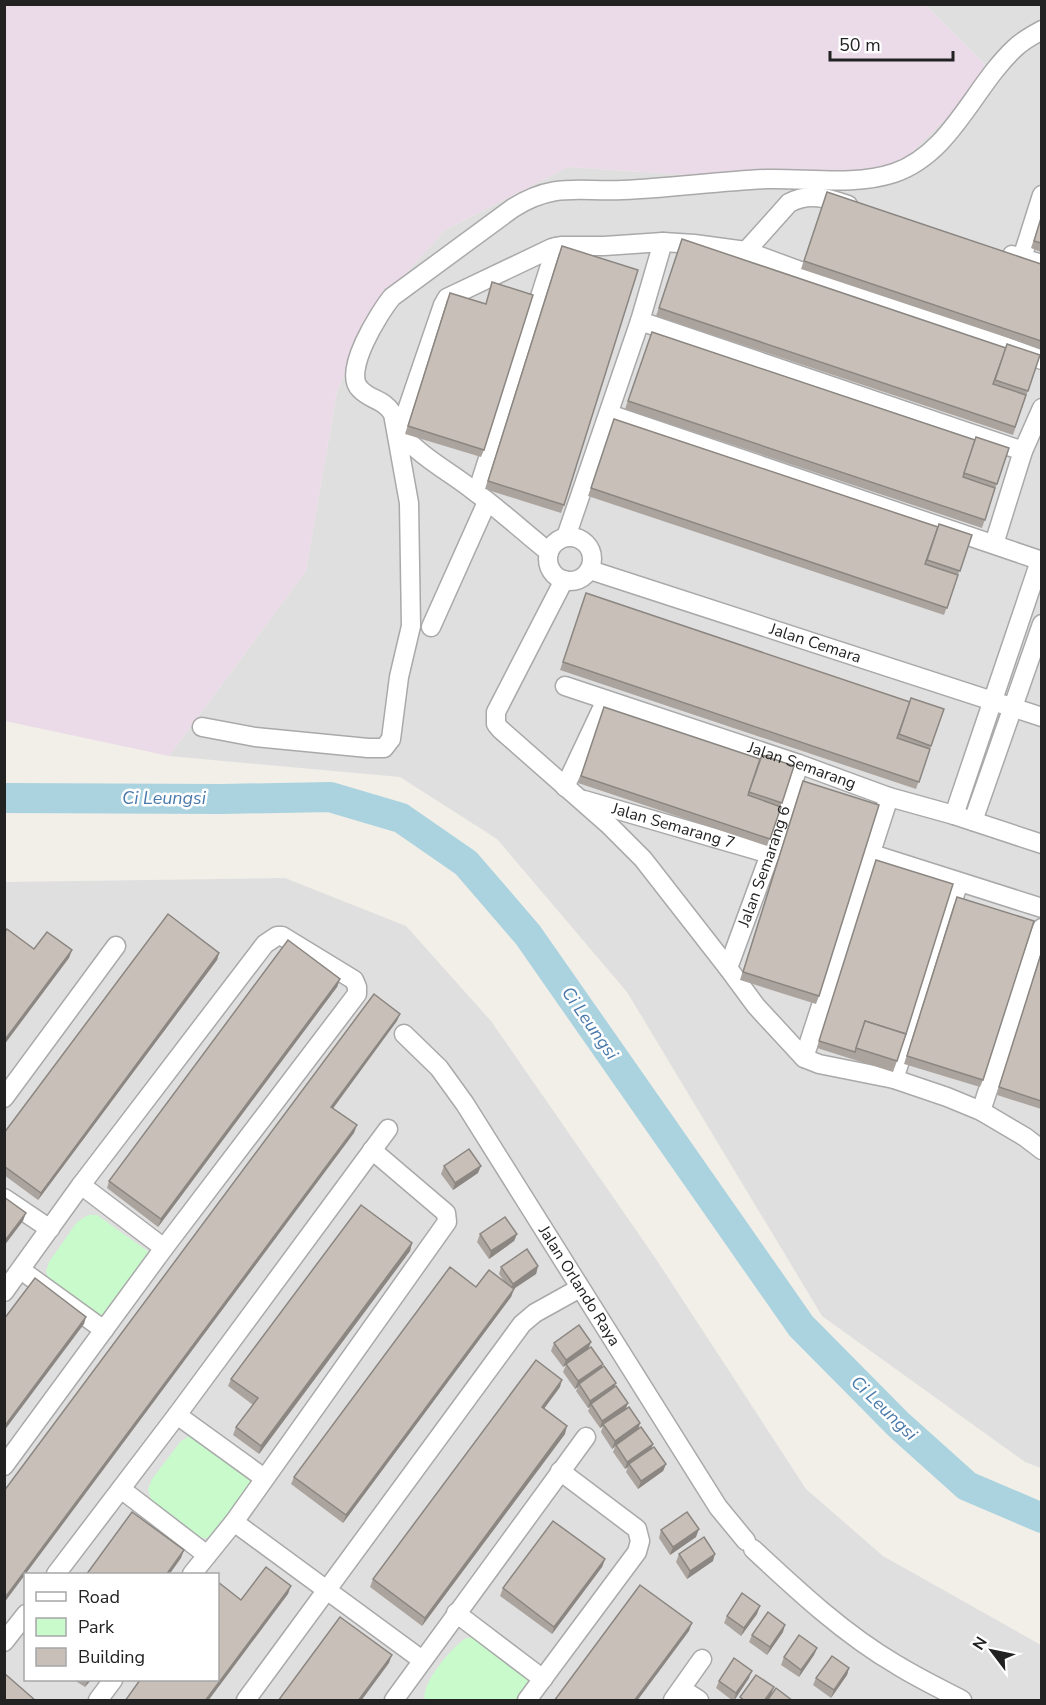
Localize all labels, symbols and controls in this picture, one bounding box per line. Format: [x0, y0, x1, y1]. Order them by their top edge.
scale bar [830, 24, 953, 62]
text: 50 m [839, 33, 881, 57]
street label: Jalan Cemara [766, 618, 864, 668]
street label: Jalan Semarang [744, 736, 859, 795]
water label: Ci Leungsi [122, 786, 207, 810]
street label: Jalan Semarang 7 [608, 797, 737, 854]
street label: Jalan Semarang 6 [733, 803, 796, 931]
water label: Ci Leungsi [556, 982, 624, 1065]
street label: Jalan Orlando Raya [533, 1221, 625, 1350]
water label: Ci Leungsi [845, 1370, 923, 1446]
legend [24, 1573, 219, 1681]
text: Road [78, 1585, 120, 1609]
text: Park [78, 1615, 115, 1639]
north arrow [962, 1621, 1022, 1681]
text: N [968, 1633, 993, 1654]
text: Building [78, 1645, 145, 1669]

